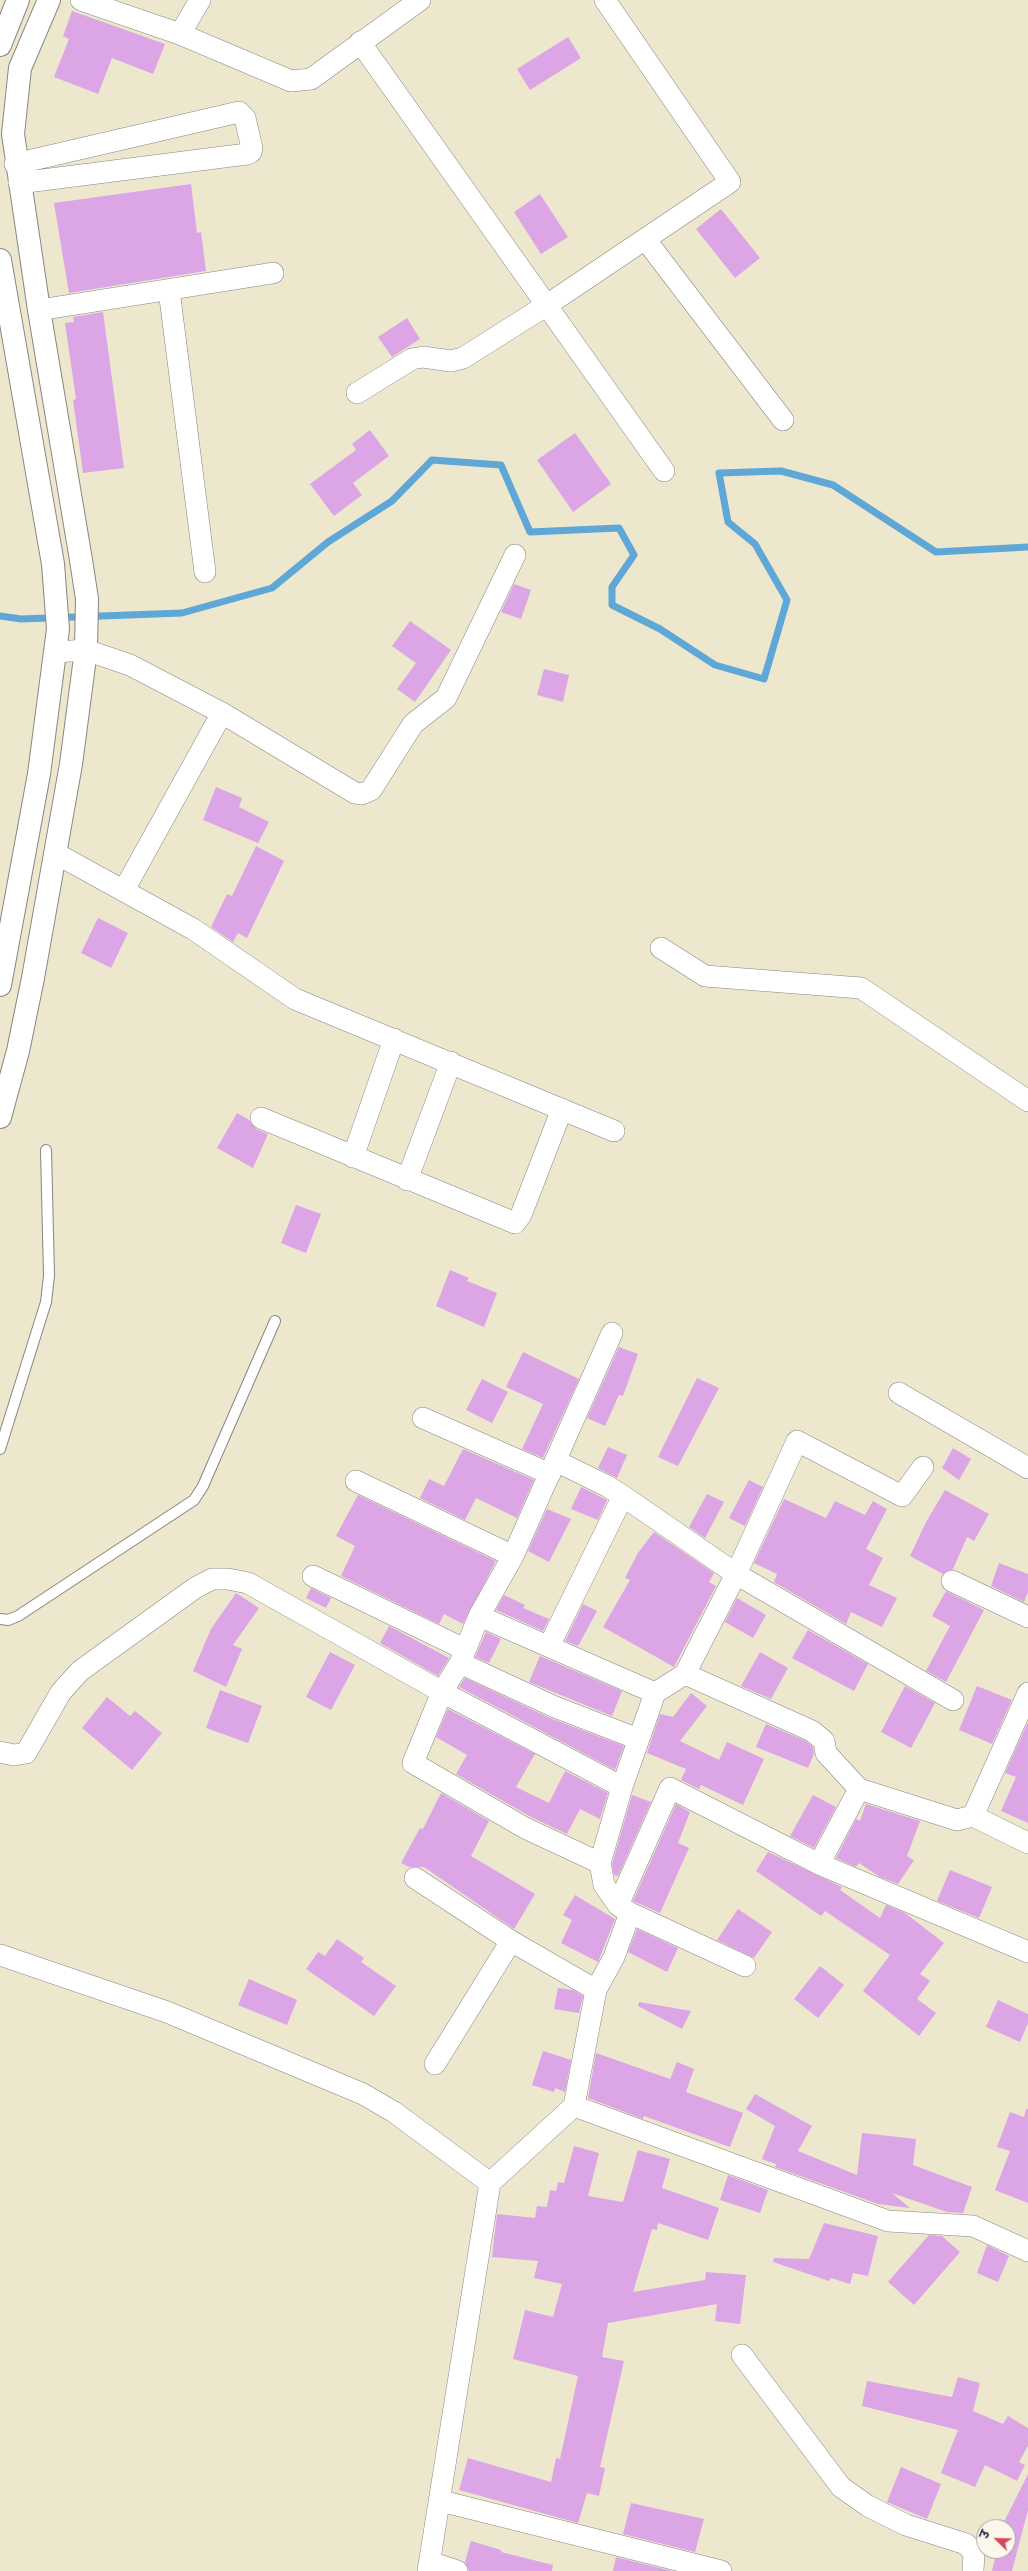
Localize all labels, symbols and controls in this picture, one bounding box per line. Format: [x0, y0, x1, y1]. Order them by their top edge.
north arrow [976, 2519, 1016, 2559]
text: उ [978, 2529, 993, 2540]

